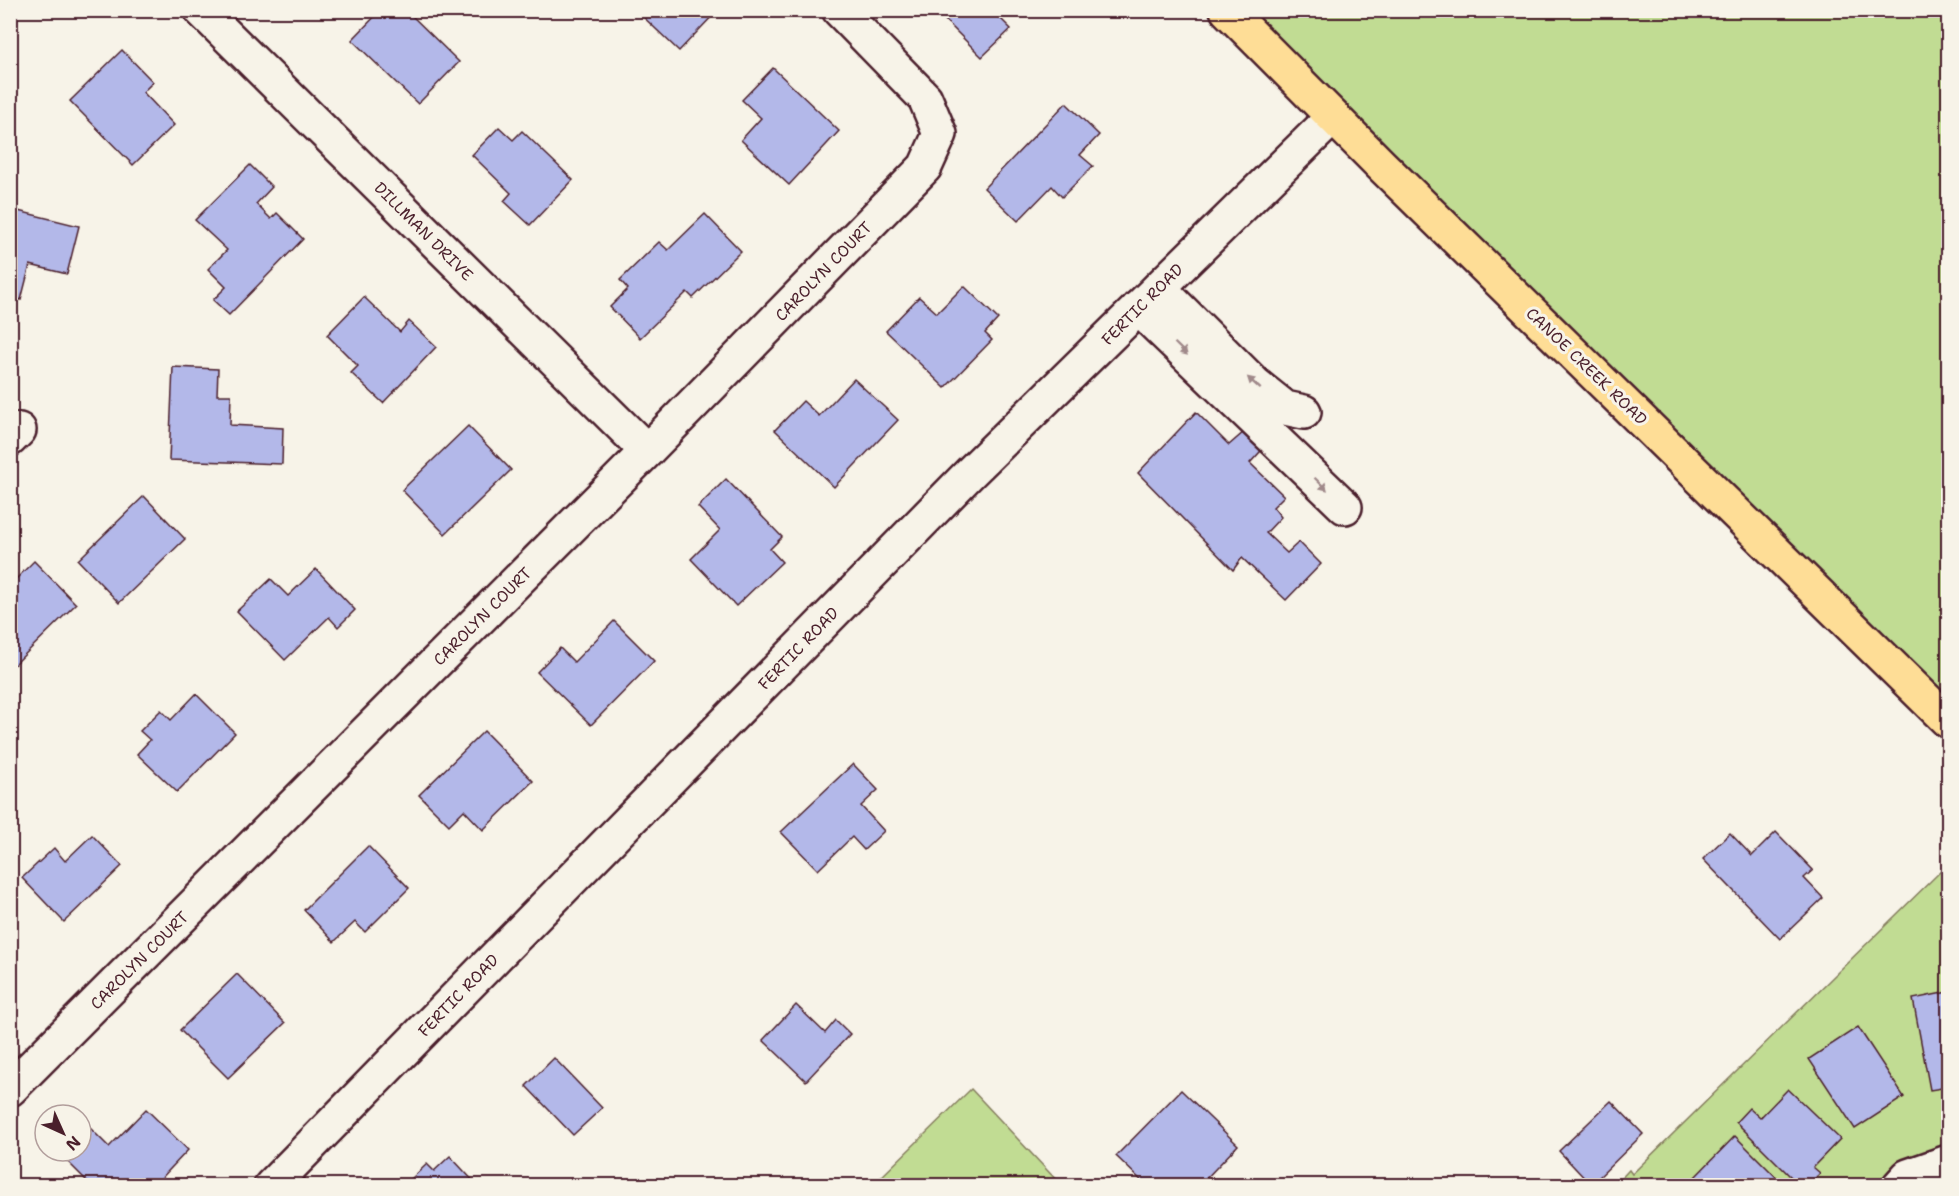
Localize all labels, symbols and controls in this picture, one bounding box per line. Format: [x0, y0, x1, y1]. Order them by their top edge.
street label: DILLMAN DRIVE [370, 177, 478, 285]
street label: CAROLYN COURT [770, 217, 876, 326]
street label: FERTIC ROAD [1097, 259, 1188, 350]
street label: CANOE CREEK ROAD [1522, 303, 1652, 430]
one-way arrow [1173, 341, 1187, 355]
one-way arrow [1247, 376, 1262, 390]
one-way arrow [1313, 477, 1328, 490]
street label: CAROLYN COURT [429, 563, 536, 670]
street label: FERTIC ROAD [754, 602, 843, 694]
street label: CAROLYN COURT [86, 907, 193, 1014]
street label: FERTIC ROAD [414, 949, 503, 1041]
north arrow [33, 1103, 93, 1163]
text: N [61, 1131, 85, 1155]

